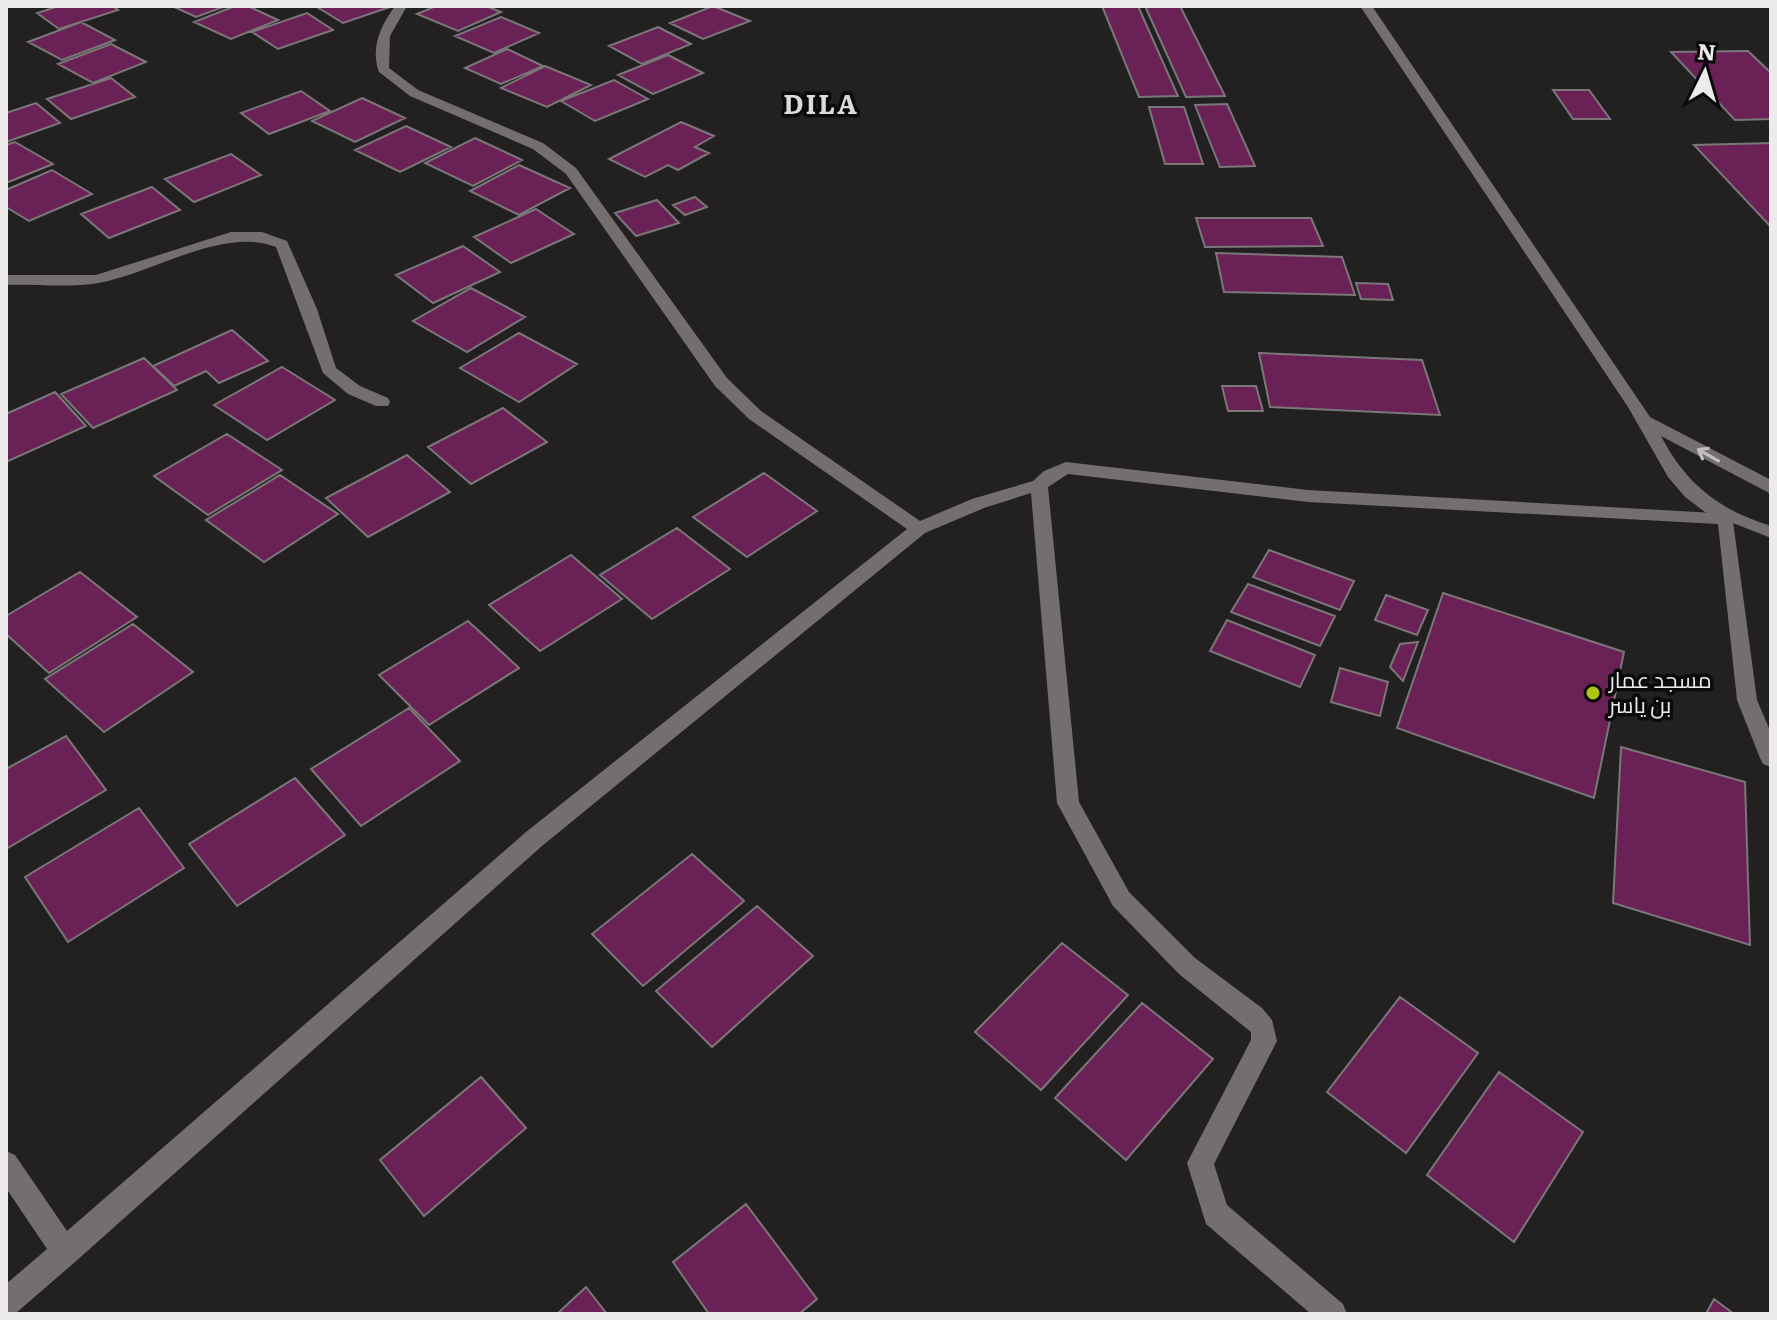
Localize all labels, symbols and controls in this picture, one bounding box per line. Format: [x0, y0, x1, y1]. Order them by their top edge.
north arrow [1665, 32, 1745, 112]
text: N [1696, 33, 1718, 68]
district label: DILA [783, 83, 859, 122]
one-way arrow [1697, 447, 1720, 463]
place label: مسجد عمار بن ياسر [1607, 662, 1712, 720]
marker: مسجد عمار بن ياسر [1584, 684, 1602, 702]

